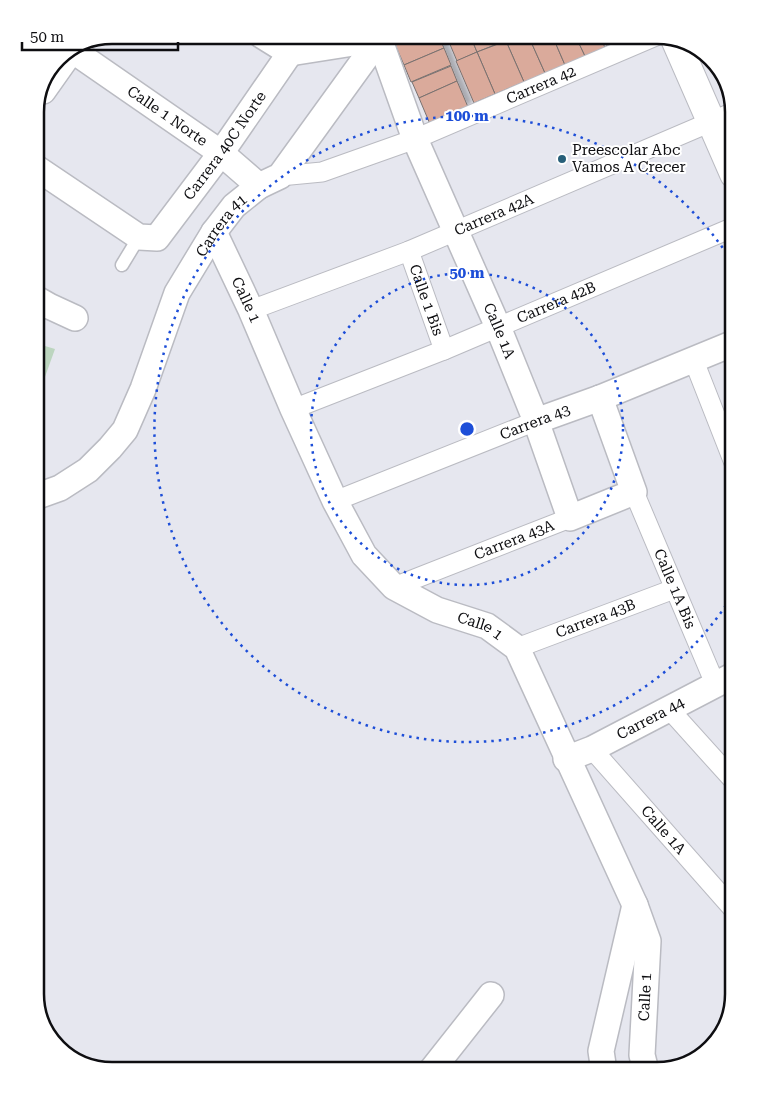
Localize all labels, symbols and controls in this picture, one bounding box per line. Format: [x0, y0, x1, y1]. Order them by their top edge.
scale bar [22, 20, 179, 52]
text: 50 m [30, 28, 65, 46]
street label: Carrera 42 [503, 62, 579, 108]
street label: Calle 1 Norte [124, 82, 211, 150]
street label: Carrera 40C Norte [180, 88, 270, 204]
text: 100 m [445, 107, 489, 125]
place label: Preescolar Abc Vamos A Crecer [572, 141, 686, 176]
marker: Preescolar Abc Vamos A Crecer [556, 153, 568, 165]
street label: Carrera 41 [192, 190, 250, 260]
street label: Carrera 42A [451, 190, 537, 240]
street label: Calle 1 Bis [405, 262, 447, 338]
text: 50 m [449, 264, 485, 282]
street label: Calle 1 [228, 274, 264, 325]
street label: Carrera 42B [514, 278, 598, 327]
street label: Calle 1A [479, 300, 519, 362]
street label: Carrera 43 [497, 400, 573, 444]
centre of rings [458, 420, 476, 438]
street label: Carrera 43A [471, 516, 557, 564]
street label: Calle 1A Bis [650, 546, 700, 631]
street label: Carrera 43B [553, 595, 638, 642]
street label: Calle 1 [455, 608, 507, 644]
street label: Carrera 44 [614, 693, 688, 744]
street label: Calle 1A [637, 802, 690, 859]
street label: Calle 1 [635, 972, 655, 1022]

